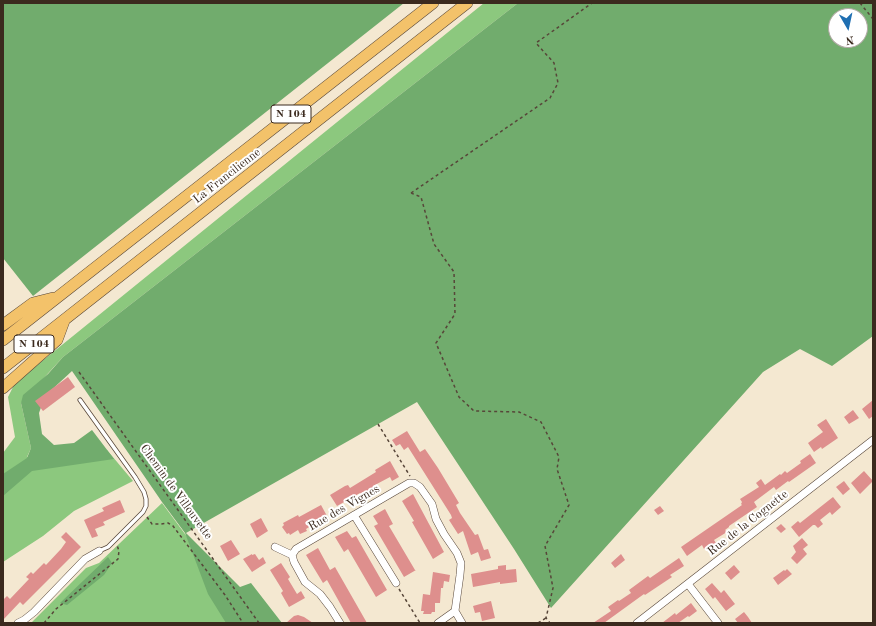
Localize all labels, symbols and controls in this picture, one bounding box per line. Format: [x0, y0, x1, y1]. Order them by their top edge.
north arrow [828, 8, 868, 48]
text: N [845, 33, 855, 45]
road number: N 104 [271, 105, 311, 123]
street label: La Francilienne [190, 145, 264, 207]
road number: N 104 [14, 335, 54, 353]
street label: Chemin de Villouvette [137, 442, 215, 542]
street label: Rue des Vignes [306, 482, 382, 534]
street label: Rue de la Cognette [705, 487, 791, 559]

